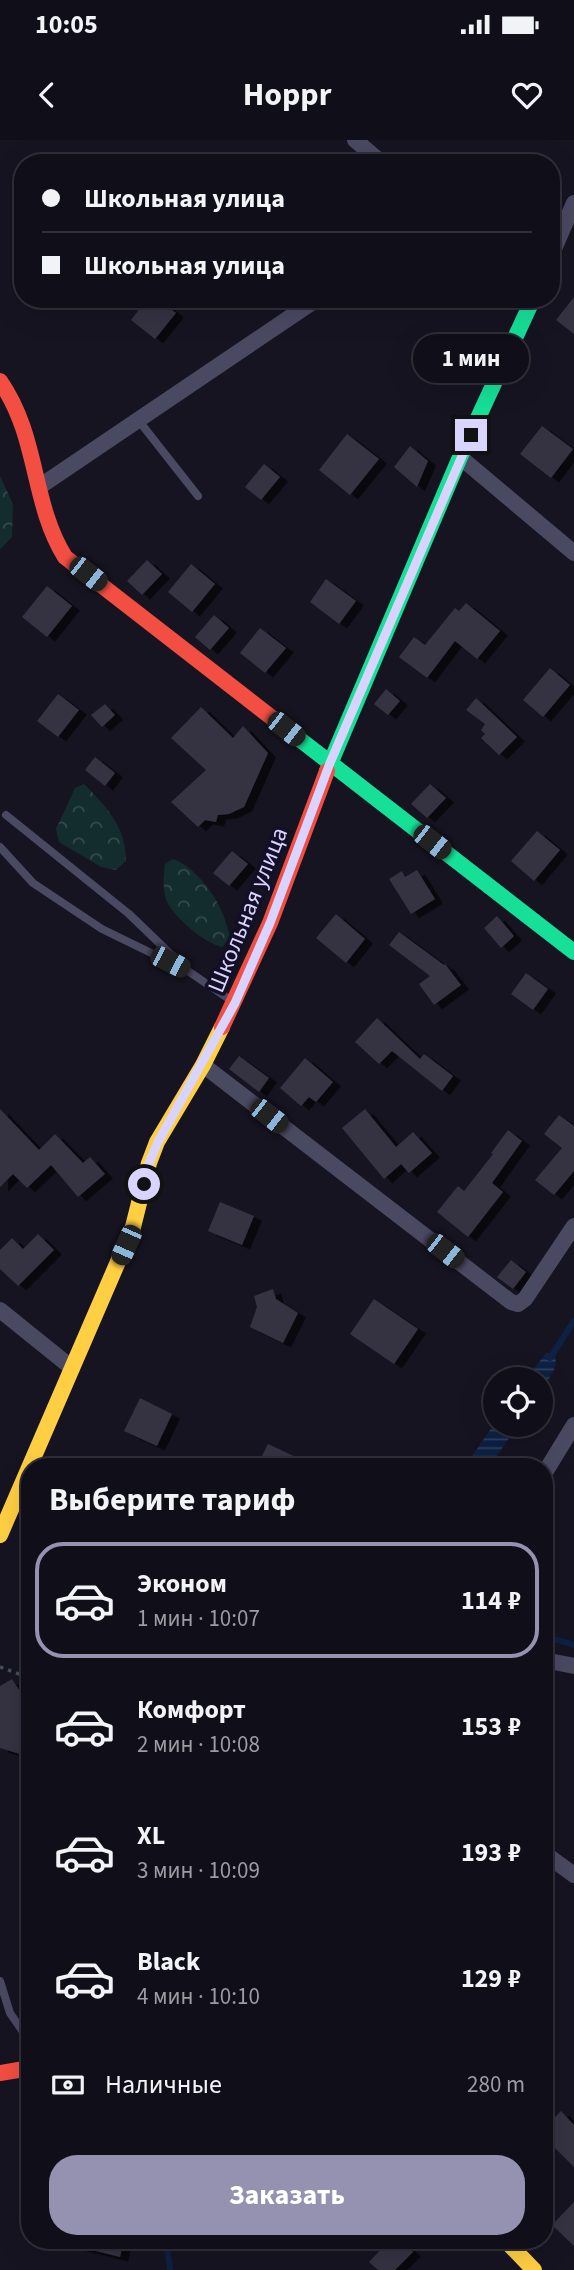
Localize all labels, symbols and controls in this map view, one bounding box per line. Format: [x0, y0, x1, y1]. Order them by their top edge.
text: 10:05 [35, 6, 98, 43]
text: Hoppr [243, 72, 331, 118]
icon: back [28, 76, 66, 114]
icon: heart [508, 76, 546, 114]
text: Школьная улица [84, 180, 285, 217]
text: Школьная улица [84, 247, 285, 284]
callout: 1 мин [413, 334, 529, 383]
text: 1 мин [442, 342, 500, 375]
route end [455, 419, 487, 451]
car [65, 553, 112, 595]
car [263, 708, 310, 750]
car [409, 821, 456, 863]
street label: Школьная улица [199, 822, 297, 998]
car [147, 943, 194, 981]
car [246, 1095, 293, 1137]
route start [128, 1168, 160, 1200]
car [108, 1222, 145, 1268]
car [422, 1230, 469, 1272]
map controls [483, 1367, 553, 1437]
button: locate [483, 1367, 553, 1437]
text: Выберите тариф [49, 1477, 296, 1523]
text: Эконом [137, 1565, 227, 1602]
icon: car [53, 1569, 116, 1632]
text: 114 ₽ [461, 1582, 521, 1619]
text: 1 мин · 10:07 [137, 1602, 260, 1635]
text: Комфорт [137, 1691, 246, 1728]
icon: car [53, 1695, 116, 1758]
text: 153 ₽ [461, 1708, 521, 1745]
text: 2 мин · 10:08 [137, 1728, 260, 1761]
text: XL [137, 1817, 165, 1854]
icon: car [53, 1821, 116, 1884]
text: 193 ₽ [461, 1834, 521, 1871]
text: 3 мин · 10:09 [137, 1854, 260, 1887]
text: Black [137, 1943, 200, 1980]
icon: car [53, 1947, 116, 2010]
text: 129 ₽ [461, 1960, 521, 1997]
text: 4 мин · 10:10 [137, 1980, 260, 2013]
icon: cash [49, 2066, 87, 2104]
text: Наличные [105, 2066, 222, 2103]
text: 280 m [467, 2068, 525, 2101]
button: Заказать [49, 2155, 525, 2235]

